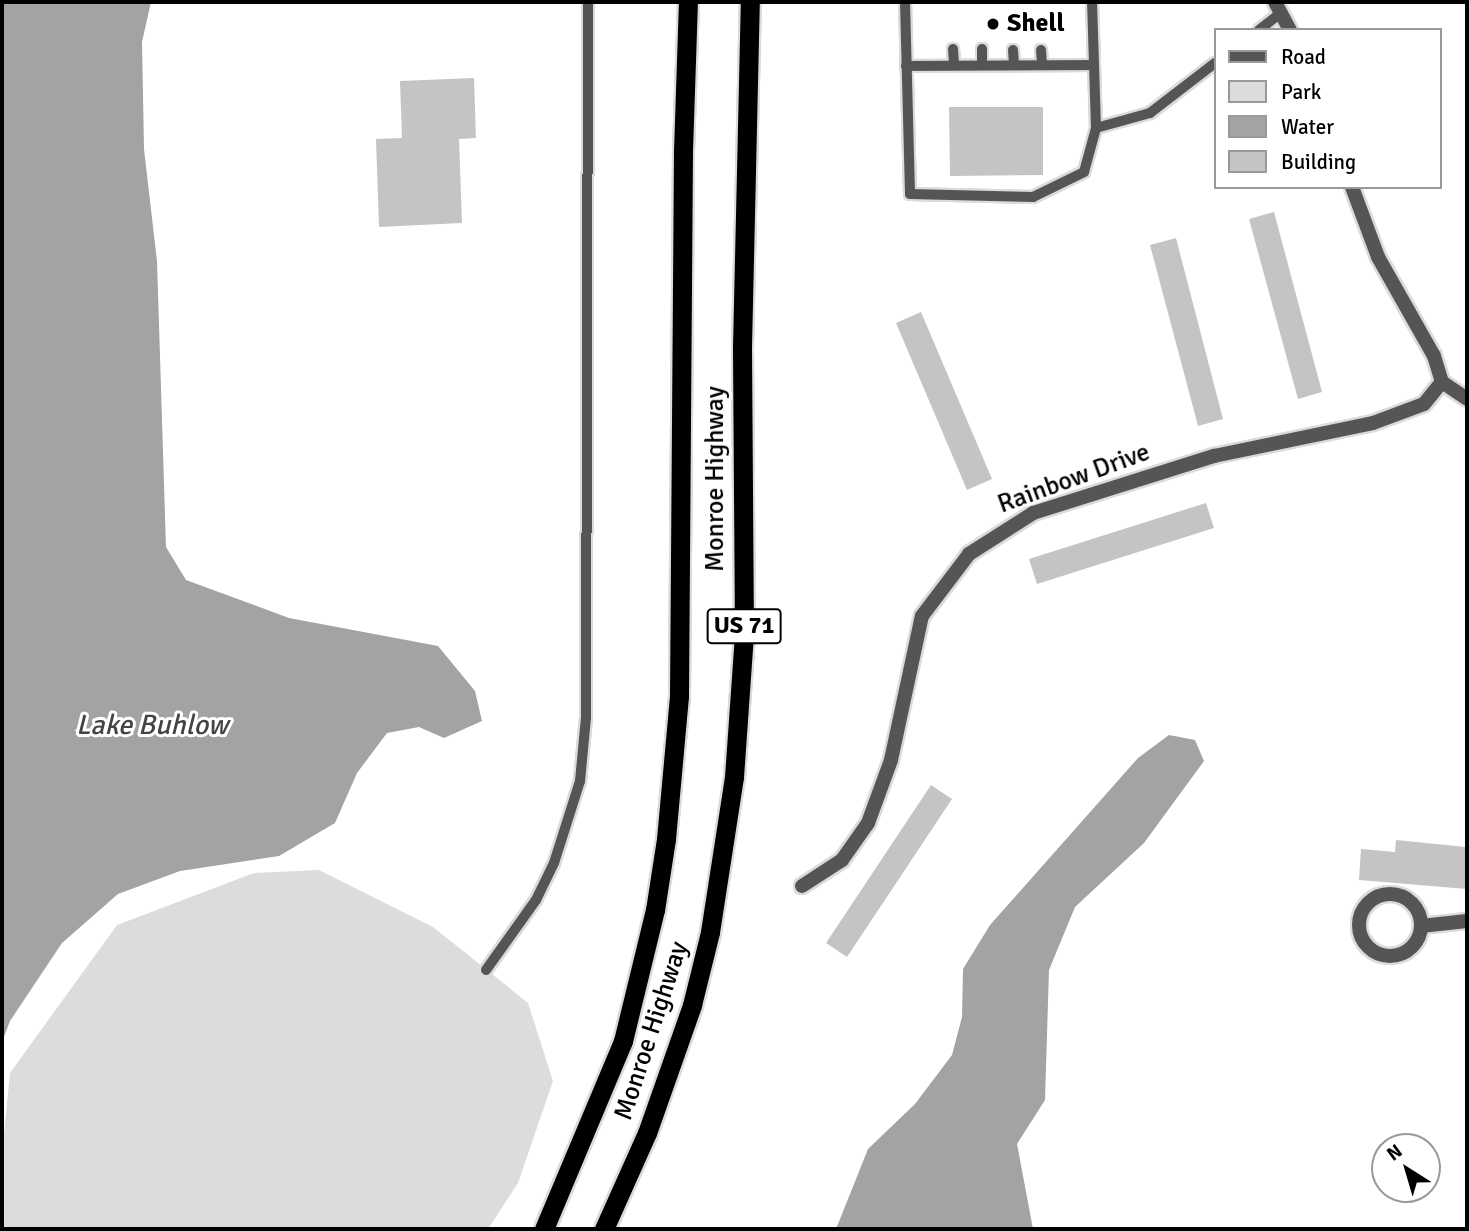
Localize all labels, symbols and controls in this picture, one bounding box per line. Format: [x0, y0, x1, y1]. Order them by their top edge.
place label: Shell [1007, 8, 1065, 40]
marker: Shell [985, 16, 1001, 32]
legend [1214, 28, 1441, 189]
text: Road [1281, 44, 1326, 70]
text: Park [1281, 79, 1321, 105]
text: Water [1281, 114, 1334, 140]
text: Building [1281, 149, 1356, 175]
street label: Monroe Highway [700, 386, 732, 572]
street label: Rainbow Drive [994, 437, 1154, 521]
road number: US 71 [706, 606, 782, 646]
water label: Lake Buhlow [76, 708, 228, 742]
street label: Monroe Highway [608, 938, 696, 1124]
north arrow [1371, 1133, 1441, 1203]
text: N [1382, 1139, 1407, 1166]

